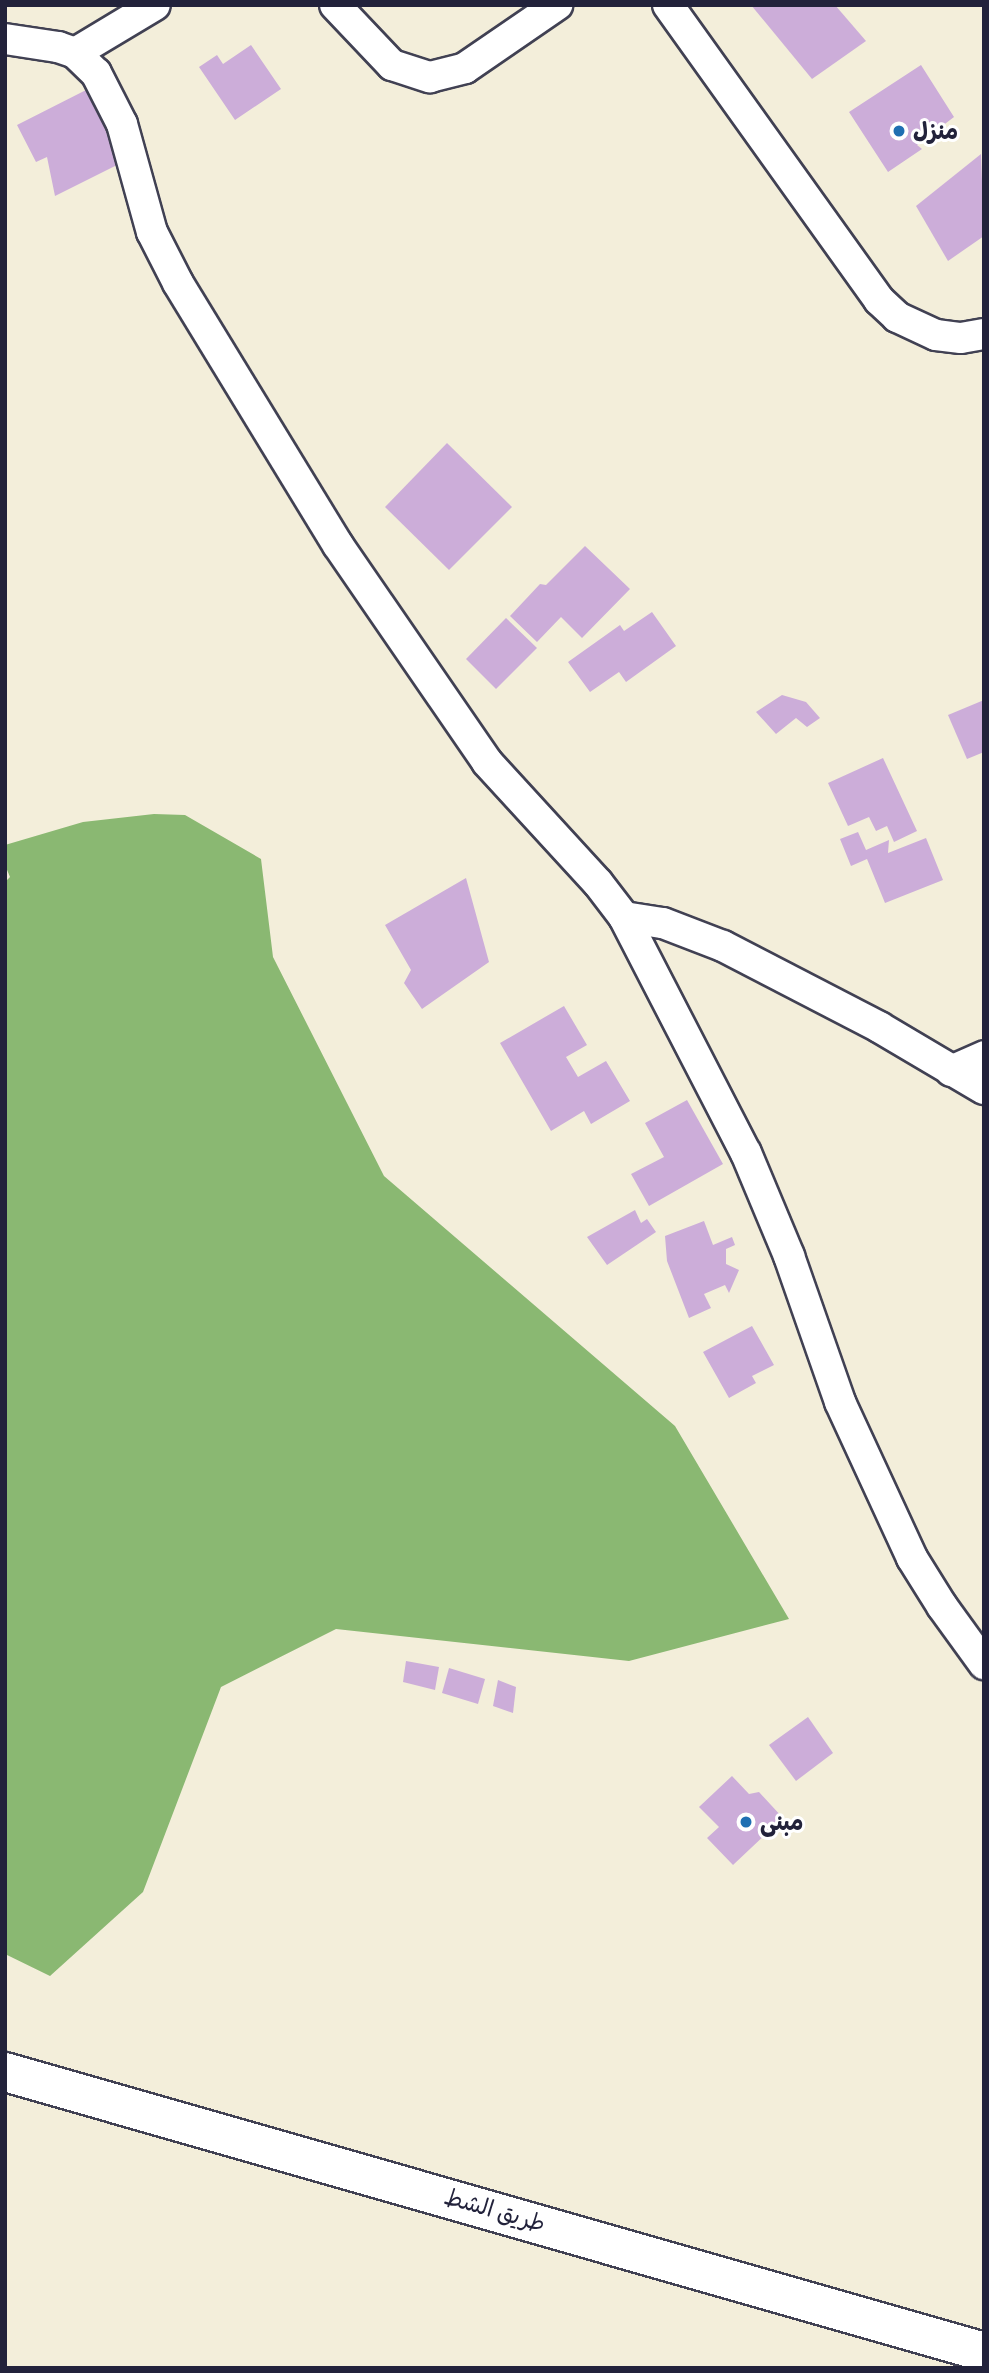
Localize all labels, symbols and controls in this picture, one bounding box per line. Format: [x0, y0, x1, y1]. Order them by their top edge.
place label: منزل [913, 117, 958, 145]
marker: منزل [891, 123, 907, 139]
place label: مبنى [760, 1808, 803, 1836]
marker: مبنى [738, 1814, 754, 1830]
street label: طريق الشط [441, 2182, 549, 2238]

